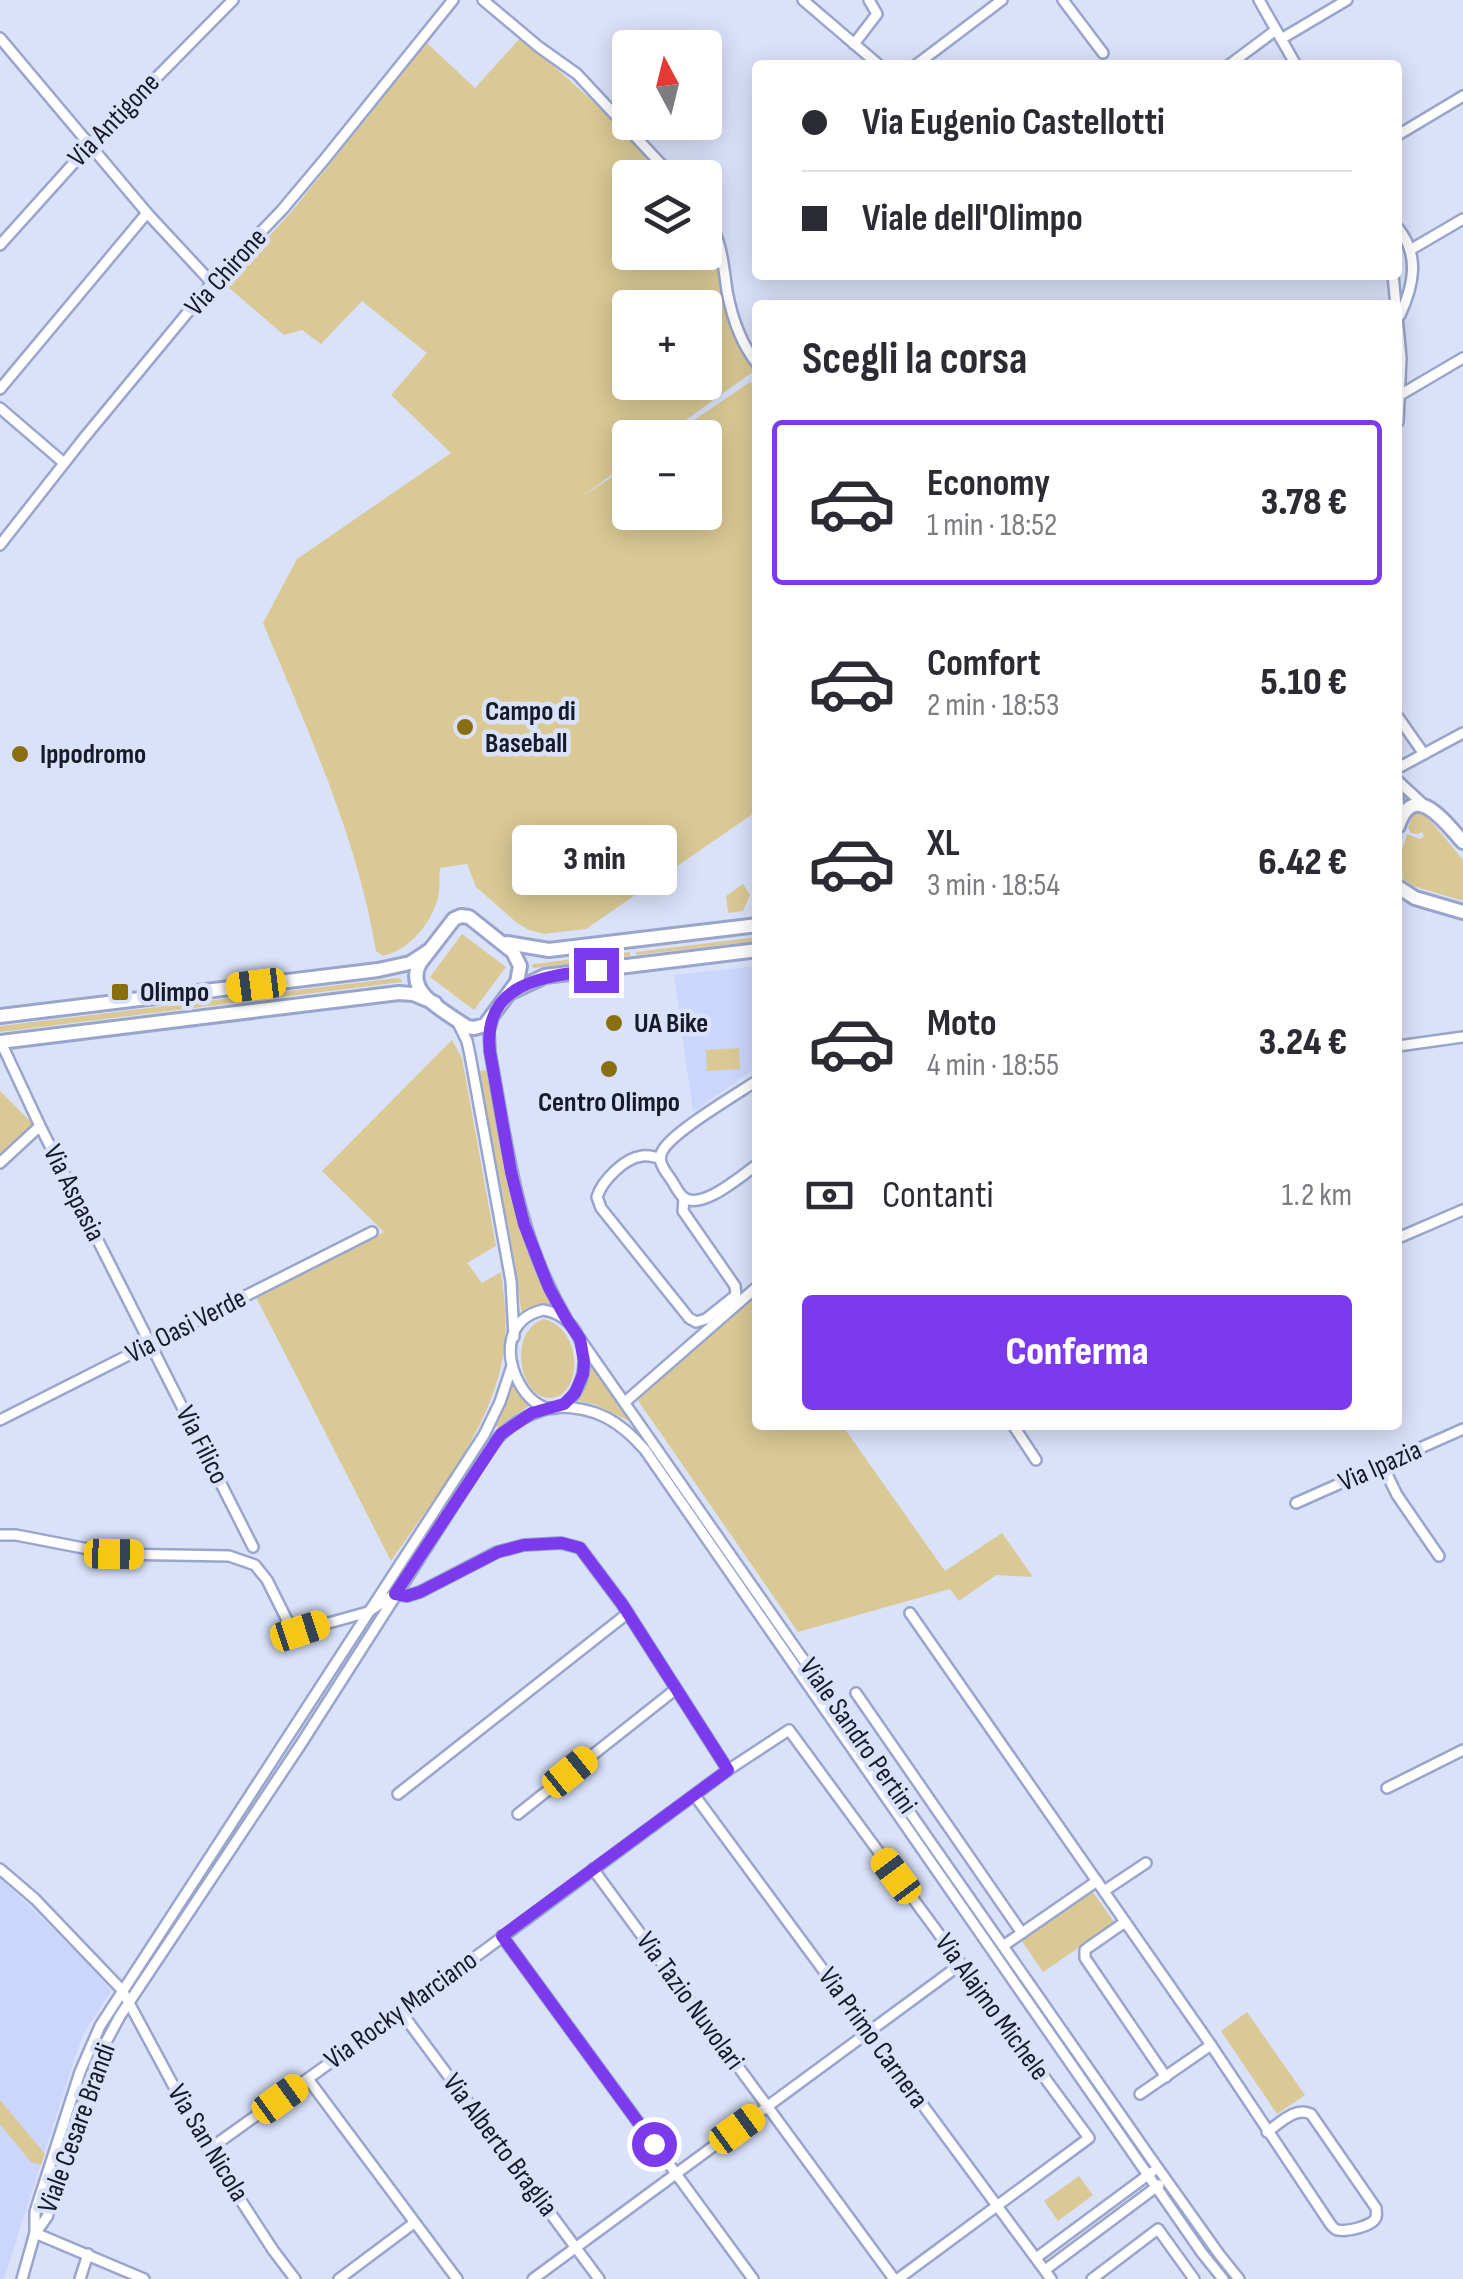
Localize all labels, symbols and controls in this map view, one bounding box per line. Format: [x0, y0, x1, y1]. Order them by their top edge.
north arrow [612, 30, 722, 140]
map controls [612, 30, 722, 530]
street label: Via Antigone [61, 66, 167, 174]
text: Via Eugenio Castellotti [862, 100, 1165, 145]
button: layers [612, 160, 722, 270]
text: Viale dell'Olimpo [862, 196, 1083, 241]
street label: Via Chirone [178, 221, 274, 323]
button: + [612, 290, 722, 400]
text: Scegli la corsa [802, 332, 1028, 387]
button: − [612, 420, 722, 530]
icon: car [807, 458, 897, 548]
text: Economy [927, 461, 1050, 506]
text: 3.78 € [1261, 480, 1347, 525]
text: 1 min · 18:52 [927, 506, 1057, 545]
icon: car [807, 638, 897, 728]
text: Comfort [927, 641, 1041, 686]
text: 5.10 € [1260, 660, 1347, 705]
text: 2 min · 18:53 [927, 686, 1060, 725]
place label: Campo di Baseball [485, 695, 576, 760]
marker: Campo di Baseball [454, 716, 476, 738]
place label: Ippodromo [40, 738, 146, 771]
marker: Ippodromo [9, 743, 31, 765]
icon: car [807, 818, 897, 908]
text: XL [927, 821, 960, 866]
callout: 3 min [514, 825, 678, 895]
text: 3 min [563, 840, 626, 879]
text: 6.42 € [1258, 840, 1347, 885]
text: 3 min · 18:54 [927, 866, 1060, 905]
route end [574, 948, 619, 993]
car [224, 966, 288, 1004]
place label: Olimpo [140, 976, 209, 1009]
marker: Olimpo [109, 981, 131, 1003]
icon: car [807, 998, 897, 1088]
text: Moto [927, 1001, 997, 1046]
place label: UA Bike [634, 1007, 708, 1040]
marker: UA Bike [603, 1012, 625, 1034]
text: 3.24 € [1259, 1020, 1347, 1065]
text: 4 min · 18:55 [927, 1046, 1059, 1085]
marker: Centro Olimpo [598, 1058, 620, 1080]
place label: Centro Olimpo [538, 1086, 680, 1119]
street label: Via Aspasia [36, 1139, 112, 1247]
icon: cash [802, 1168, 857, 1223]
text: Contanti [882, 1173, 994, 1218]
text: 1.2 km [1282, 1176, 1352, 1215]
street label: Via Oasi Verde [120, 1282, 252, 1370]
button: Conferma [802, 1295, 1352, 1410]
street label: Via Filico [168, 1401, 236, 1489]
street label: Via Ipazia [1334, 1433, 1426, 1499]
car [84, 1538, 144, 1570]
car [267, 1607, 333, 1655]
street label: Viale Sandro Pertini [792, 1652, 924, 1820]
car [537, 1741, 603, 1803]
car [866, 1843, 926, 1909]
street label: Via Tazio Nuvolari [629, 1926, 751, 2076]
street label: Via Alajmo Michele [928, 1927, 1056, 2087]
street label: Via Rocky Marciano [318, 1944, 484, 2076]
street label: Via Primo Carnera [811, 1961, 935, 2115]
street label: Viale Cesare Brandi [31, 2039, 123, 2217]
street label: Via Alberto Braglia [436, 2067, 564, 2223]
car [247, 2069, 313, 2129]
street label: Via San Nicola [160, 2079, 256, 2207]
car [704, 2099, 770, 2159]
route start [632, 2122, 677, 2167]

